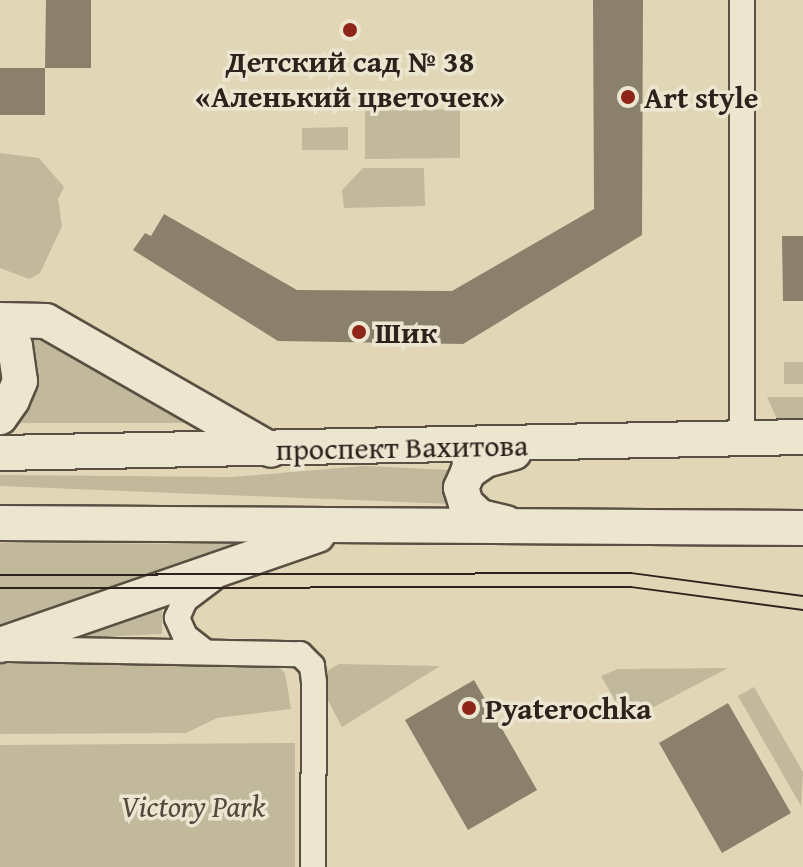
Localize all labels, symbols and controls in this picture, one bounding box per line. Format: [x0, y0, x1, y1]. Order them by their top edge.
marker: Детский сад № 38 «Аленький цветочек» [341, 21, 359, 39]
place label: Детский сад № 38 «Аленький цветочек» [195, 43, 505, 114]
place label: Art style [644, 79, 759, 115]
marker: Art style [619, 88, 637, 106]
place label: Шик [375, 314, 437, 350]
marker: Шик [350, 323, 368, 341]
street label: проспект Вахитова [275, 427, 529, 467]
place label: Pyaterochka [485, 690, 652, 726]
marker: Pyaterochka [460, 699, 478, 717]
park label: Victory Park [121, 788, 265, 824]

